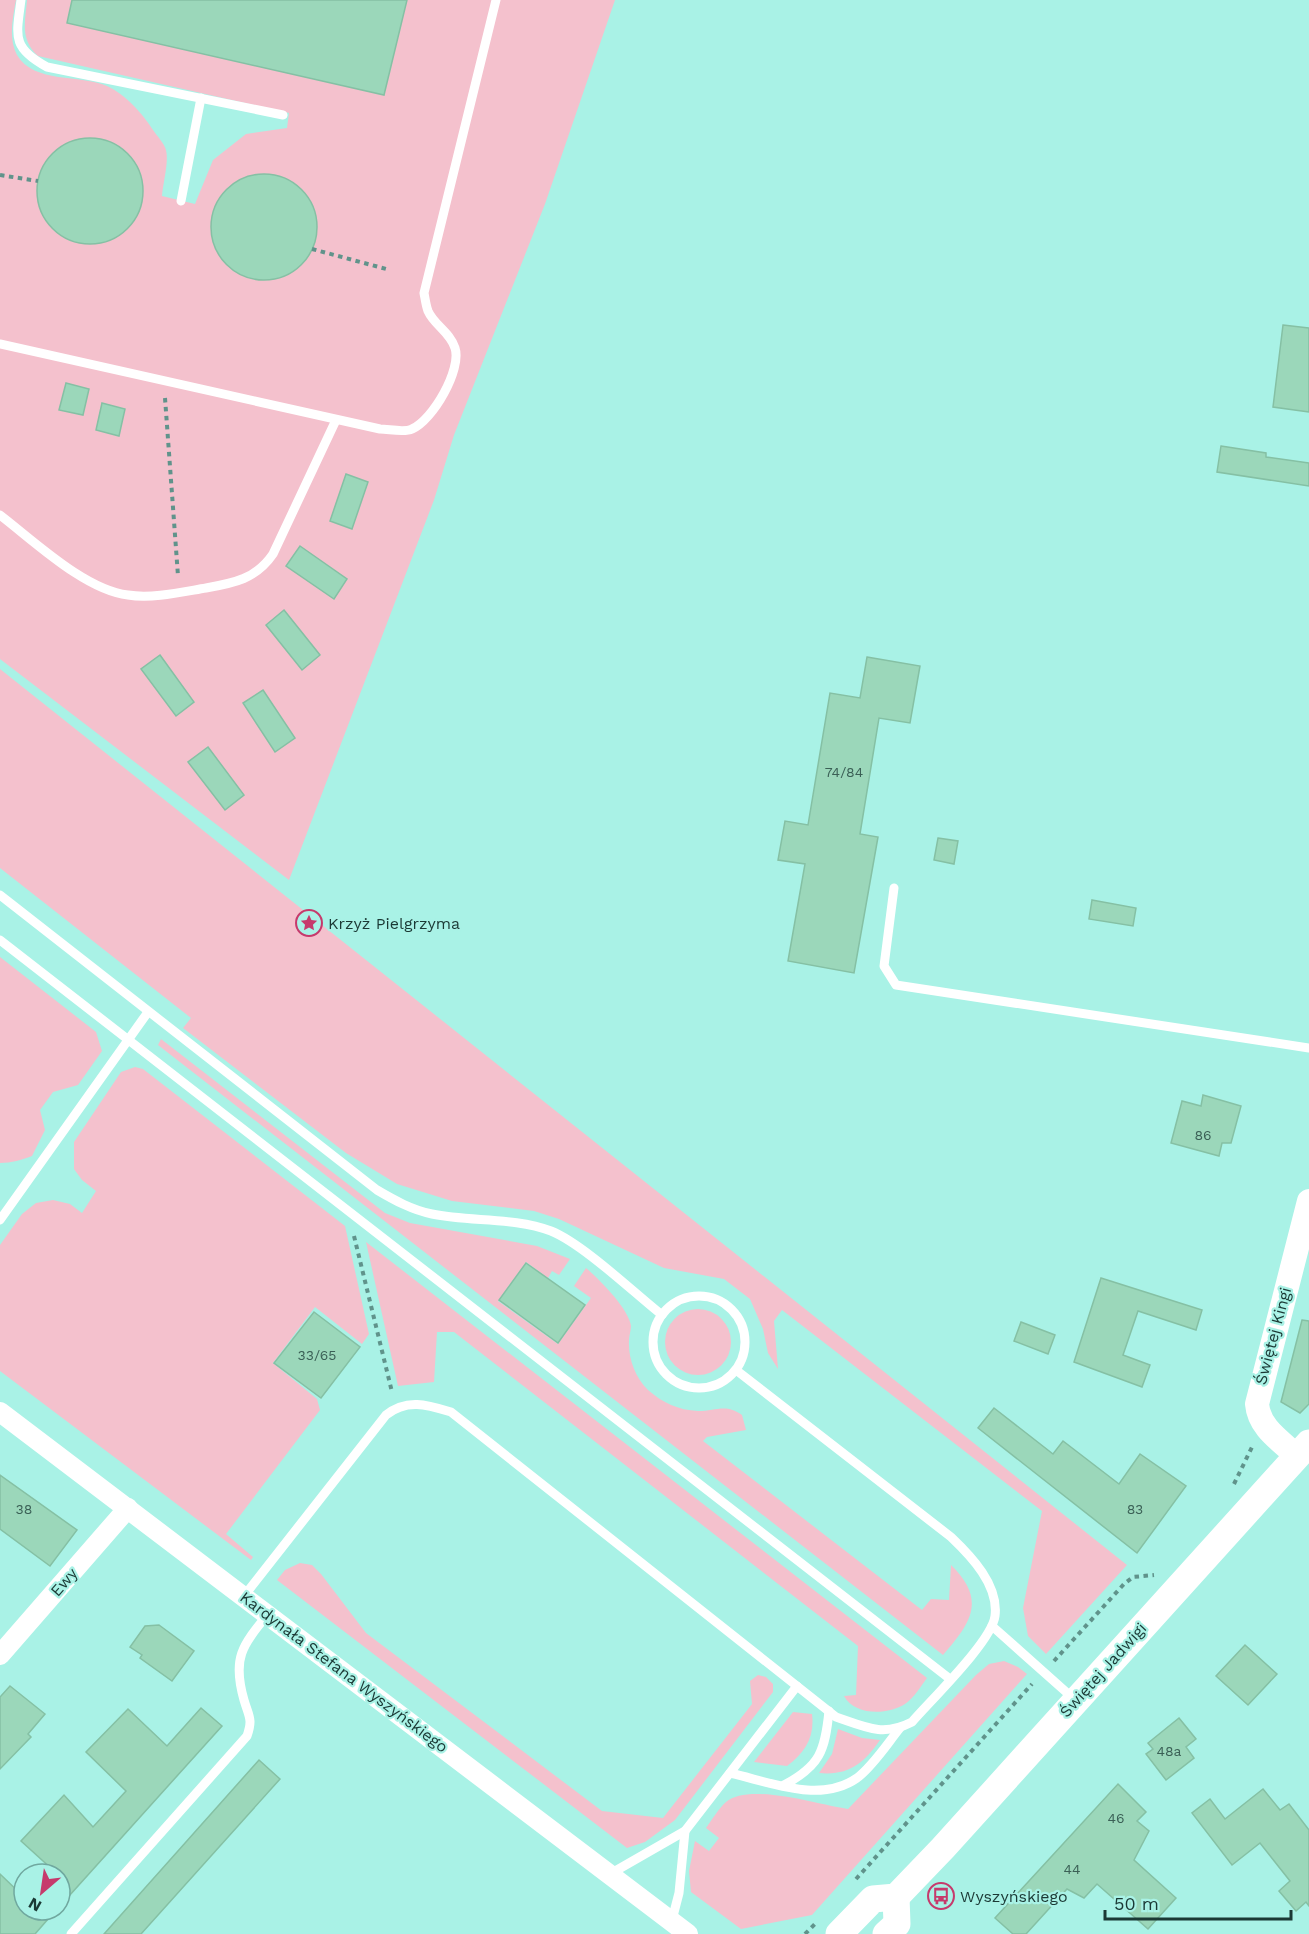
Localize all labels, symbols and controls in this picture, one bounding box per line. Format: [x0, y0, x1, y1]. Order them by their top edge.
house number: 74/84 [825, 764, 863, 780]
place icon: Krzyż Pielgrzyma [294, 908, 324, 938]
place label: Krzyż Pielgrzyma [328, 914, 460, 933]
house number: 86 [1194, 1127, 1212, 1143]
street label: Świętej Kingi [1251, 1285, 1295, 1387]
house number: 33/65 [298, 1347, 336, 1363]
house number: 38 [16, 1501, 32, 1517]
house number: 83 [1127, 1501, 1143, 1517]
street label: Ewy [47, 1563, 82, 1600]
street label: Kardynała Stefana Wyszyńskiego [236, 1588, 452, 1756]
street label: Świętej Jadwigi [1056, 1619, 1150, 1721]
house number: 48a [1156, 1743, 1182, 1759]
house number: 46 [1107, 1810, 1125, 1826]
house number: 44 [1063, 1861, 1081, 1877]
north arrow [12, 1862, 72, 1922]
bus stop icon: Wyszyńskiego [926, 1881, 956, 1911]
scale bar [1105, 1883, 1291, 1921]
place label: Wyszyńskiego [960, 1887, 1068, 1906]
text: N [25, 1893, 45, 1916]
text: 50 m [1114, 1893, 1159, 1914]

